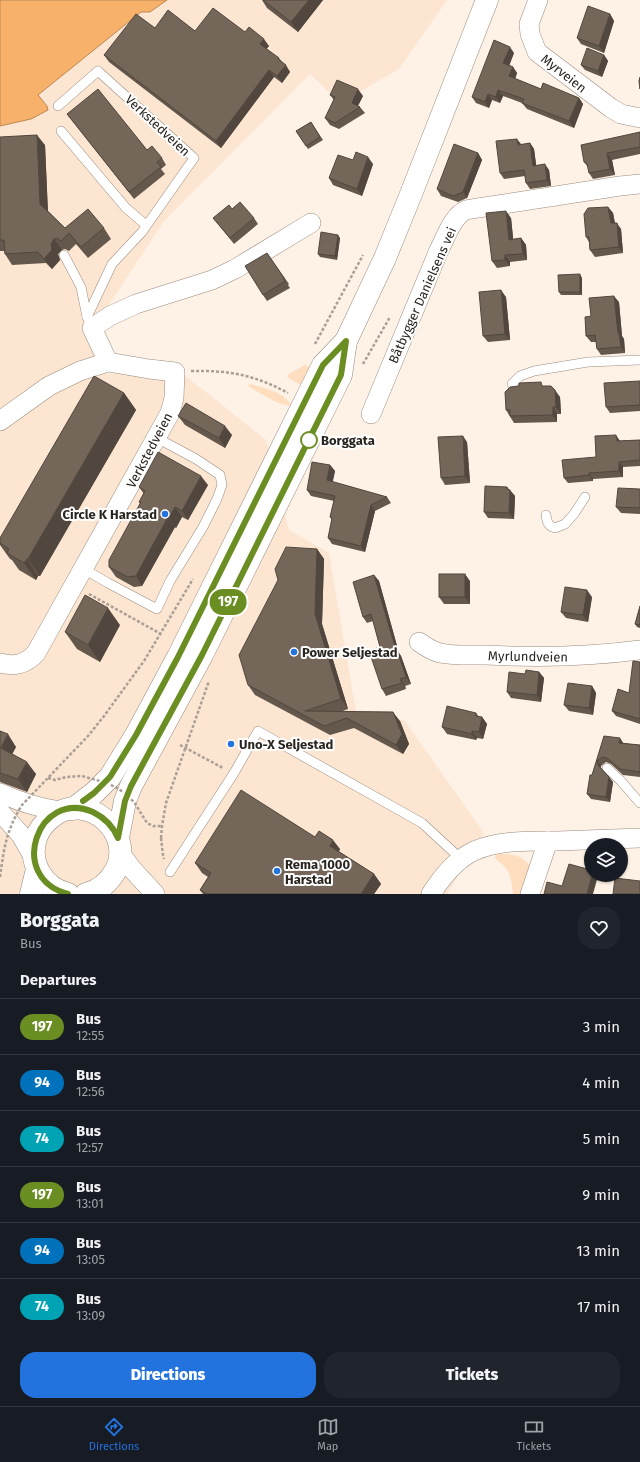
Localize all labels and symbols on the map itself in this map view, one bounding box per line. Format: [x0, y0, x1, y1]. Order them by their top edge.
street label: Myrveien [538, 51, 589, 96]
street label: Verkstedveien [122, 92, 193, 159]
street label: Båtbygger Danielsens vei [386, 225, 459, 366]
street label: Verkstedveien [123, 410, 176, 490]
marker: Borggata [300, 431, 318, 449]
place label: Borggata [321, 433, 375, 448]
place label: Circle K Harstad [63, 507, 157, 522]
marker: Circle K Harstad [160, 509, 170, 519]
line badge: 197 [205, 589, 251, 615]
place label: Power Seljestad [302, 645, 398, 660]
marker: Power Seljestad [289, 647, 299, 657]
street label: Myrlundveien [488, 648, 568, 665]
place label: Uno-X Seljestad [239, 737, 333, 752]
marker: Uno-X Seljestad [226, 739, 236, 749]
place label: Rema 1000 Harstad [285, 857, 350, 887]
marker: Rema 1000 Harstad [272, 866, 282, 876]

